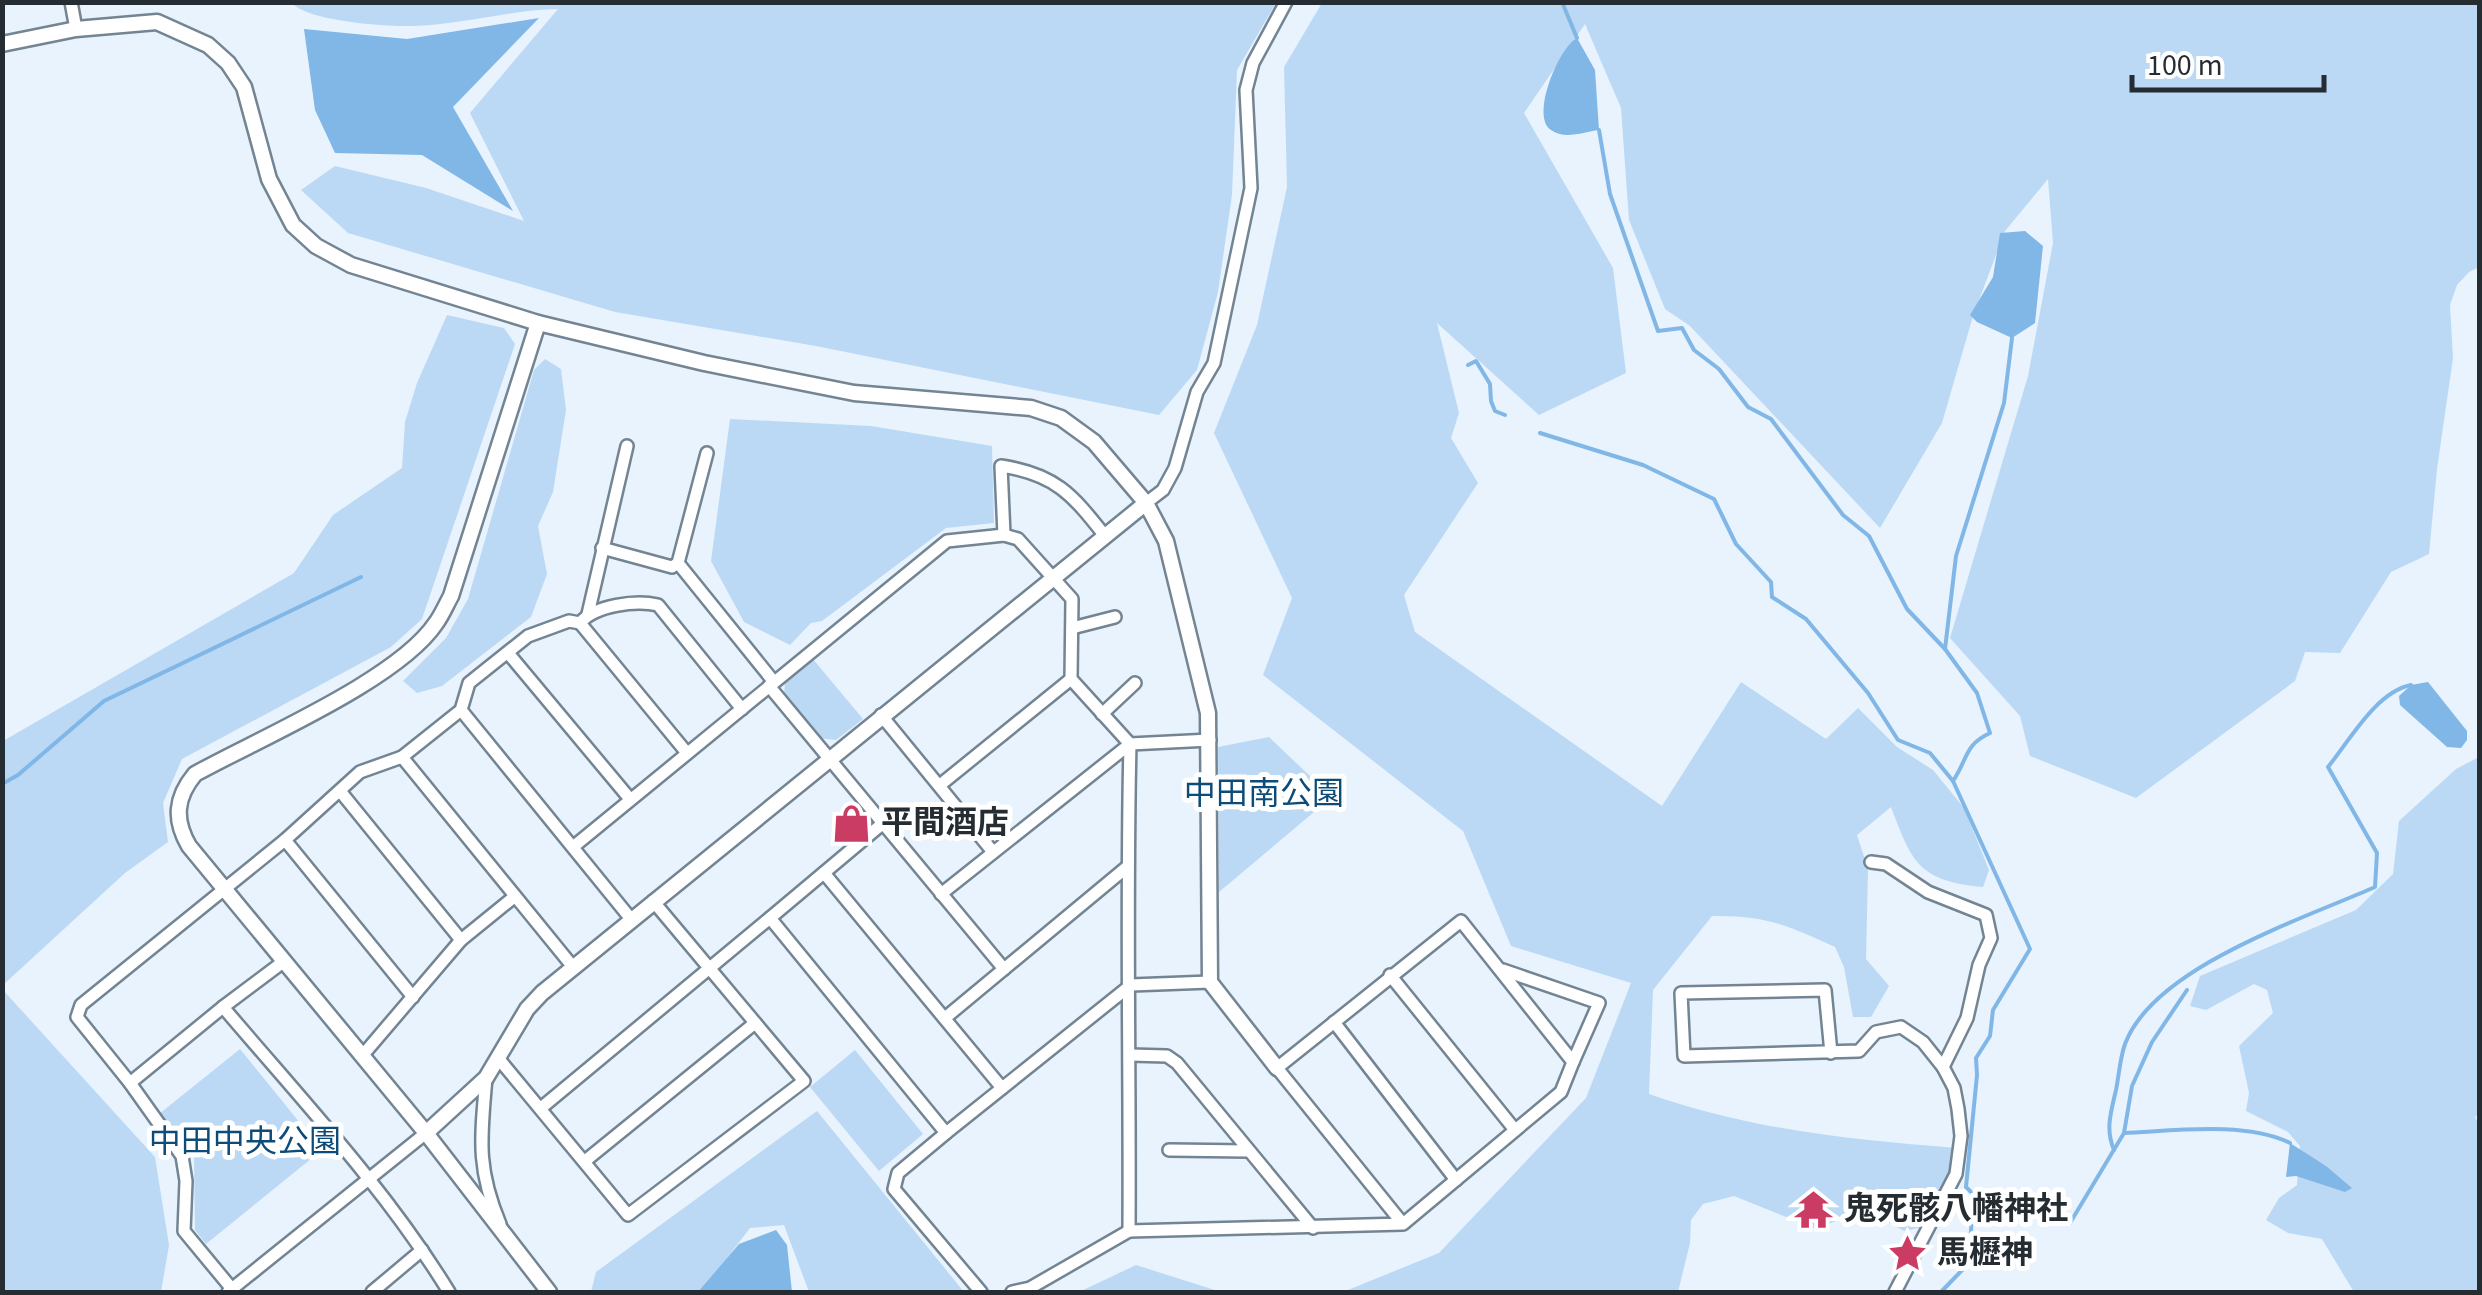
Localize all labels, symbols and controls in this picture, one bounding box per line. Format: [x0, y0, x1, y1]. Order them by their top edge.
scale bar [2132, 30, 2324, 92]
text: 100 m [2147, 44, 2223, 87]
park label: 中田南公園 [1184, 771, 1344, 817]
place label: 平間酒店 [881, 800, 1009, 846]
shop icon: 平間酒店 [830, 802, 872, 844]
park label: 中田中央公園 [149, 1119, 341, 1165]
place label: 鬼死骸八幡神社 [1844, 1186, 2068, 1232]
temple icon: 鬼死骸八幡神社 [1793, 1188, 1835, 1230]
place label: 馬櫪神 [1937, 1230, 2033, 1276]
place icon: 馬櫪神 [1886, 1232, 1928, 1274]

